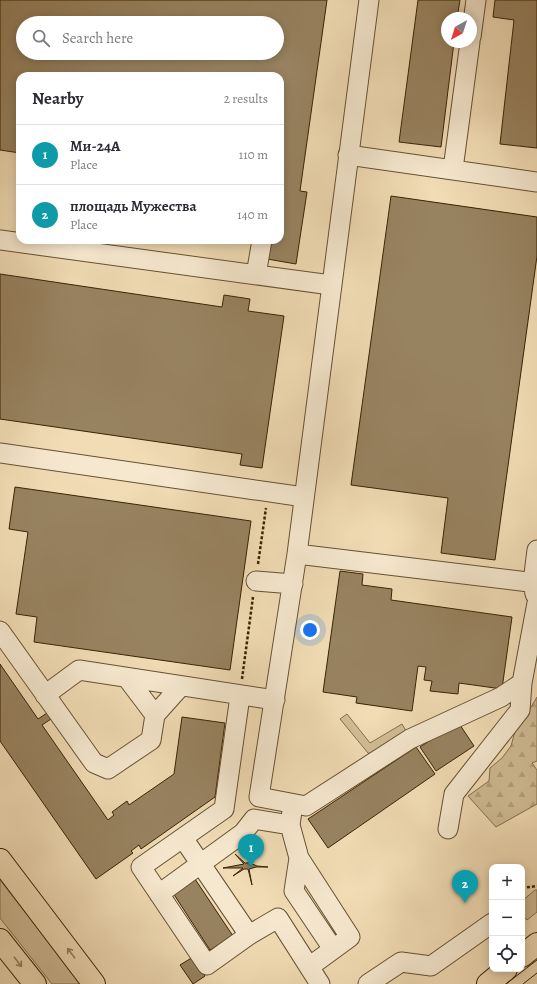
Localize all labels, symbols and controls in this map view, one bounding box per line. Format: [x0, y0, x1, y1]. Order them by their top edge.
north arrow [441, 12, 477, 48]
search box [16, 16, 284, 60]
icon: search [30, 27, 52, 49]
text: Search here [62, 28, 133, 48]
text: Nearby [32, 87, 83, 110]
text: 2 results [224, 90, 268, 107]
text: Ми-24А [70, 136, 120, 156]
text: 1 [43, 146, 47, 163]
text: 110 m [239, 146, 268, 163]
text: Place [70, 156, 98, 173]
text: площадь Мужества [70, 196, 197, 216]
text: 2 [42, 206, 48, 223]
text: 140 m [237, 206, 268, 223]
text: Place [70, 216, 98, 233]
your location [300, 620, 320, 640]
pin: 1 [238, 834, 264, 867]
map controls [489, 864, 525, 972]
button: + [489, 864, 525, 900]
pin: 2 [452, 870, 478, 903]
button: − [489, 900, 525, 936]
button: locate [489, 936, 525, 972]
one-way arrow [67, 948, 75, 959]
one-way arrow [13, 956, 22, 967]

